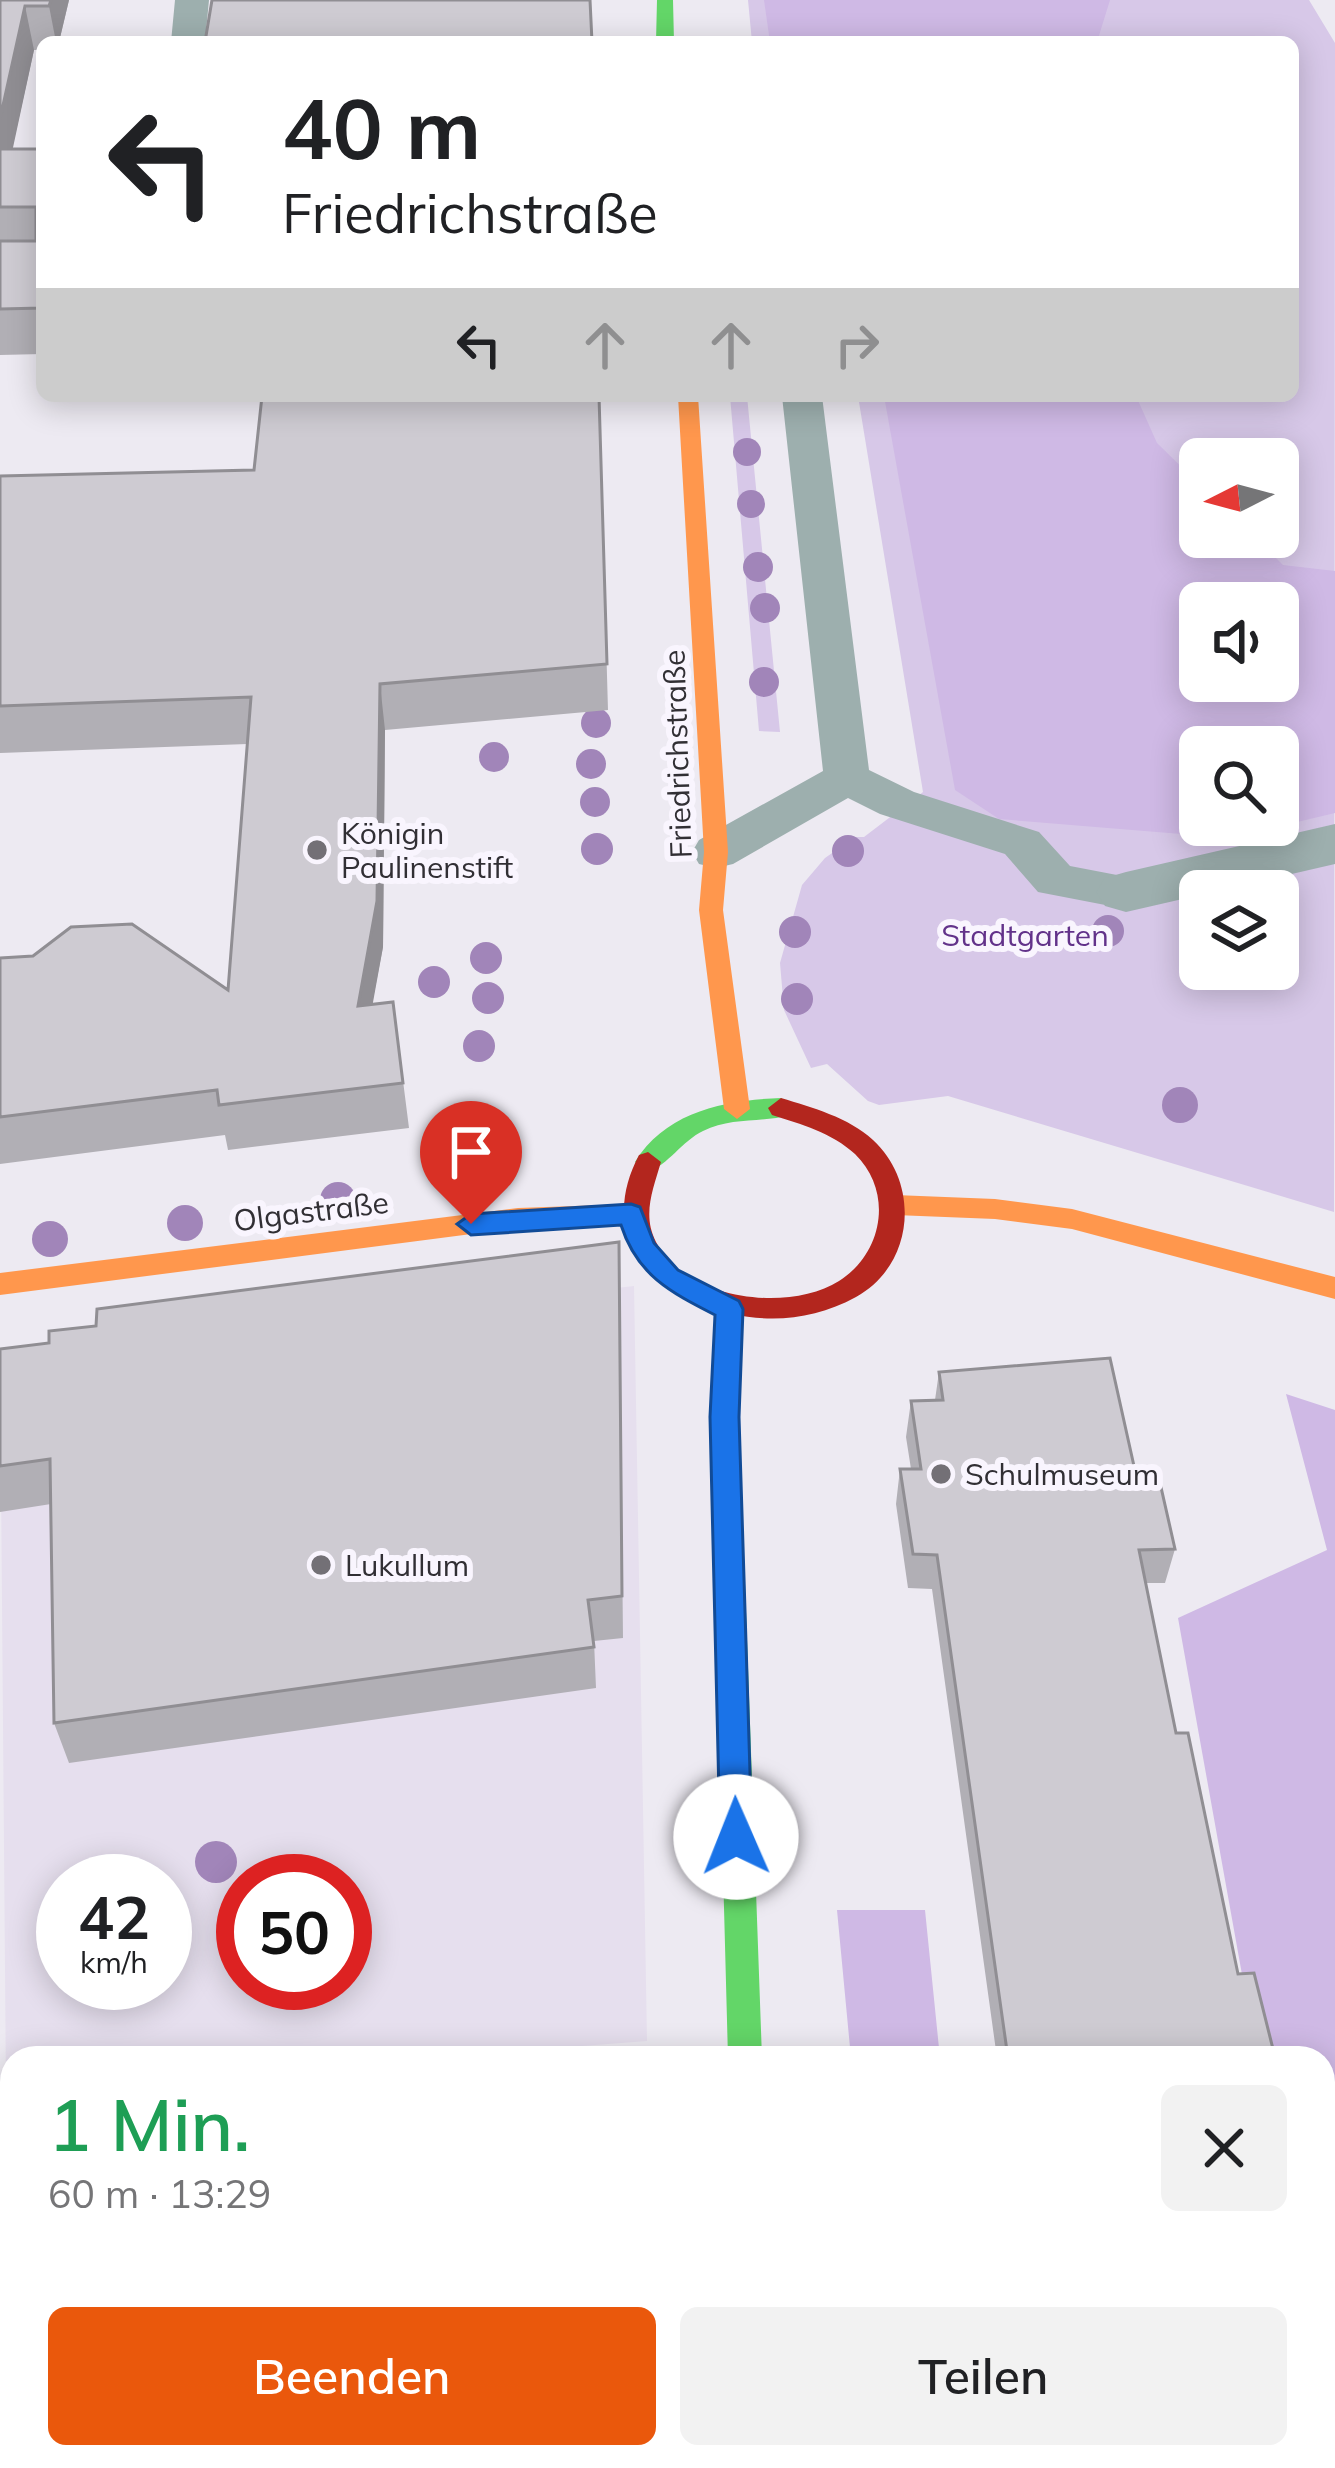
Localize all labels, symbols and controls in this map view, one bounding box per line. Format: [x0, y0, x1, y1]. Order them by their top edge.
text: 40 m [282, 75, 481, 180]
icon: left [84, 84, 240, 240]
text: Friedrichstraße [282, 179, 658, 247]
icon: left [446, 312, 512, 378]
icon: ahead [572, 312, 638, 378]
icon: ahead [698, 312, 764, 378]
icon: right [824, 312, 890, 378]
north arrow [1179, 438, 1299, 558]
map controls [1179, 438, 1299, 990]
button: sound [1179, 582, 1299, 702]
street label: Friedrichstraße [654, 649, 700, 859]
button: search [1179, 726, 1299, 846]
place label: Königin Paulinenstift [341, 814, 513, 886]
marker: Königin Paulinenstift [304, 837, 330, 863]
button: layers [1179, 870, 1299, 990]
park label: Stadtgarten [941, 916, 1109, 954]
pin [420, 1101, 522, 1224]
icon: arrive [438, 1119, 504, 1185]
street label: Olgastraße [231, 1183, 391, 1239]
place label: Schulmuseum [965, 1455, 1159, 1493]
marker: Schulmuseum [928, 1461, 954, 1487]
place label: Lukullum [345, 1546, 469, 1584]
marker: Lukullum [308, 1552, 334, 1578]
position arrow [673, 1774, 799, 1900]
speed limit sign: 50 [216, 1854, 372, 2010]
text: 42 [78, 1879, 150, 1954]
text: km/h [80, 1943, 148, 1981]
text: 1 Min. [48, 2079, 250, 2169]
button: close [1161, 2085, 1287, 2211]
text: 60 m · 13:29 [48, 2169, 271, 2218]
button: Beenden [48, 2307, 656, 2445]
button: Teilen [680, 2307, 1287, 2445]

